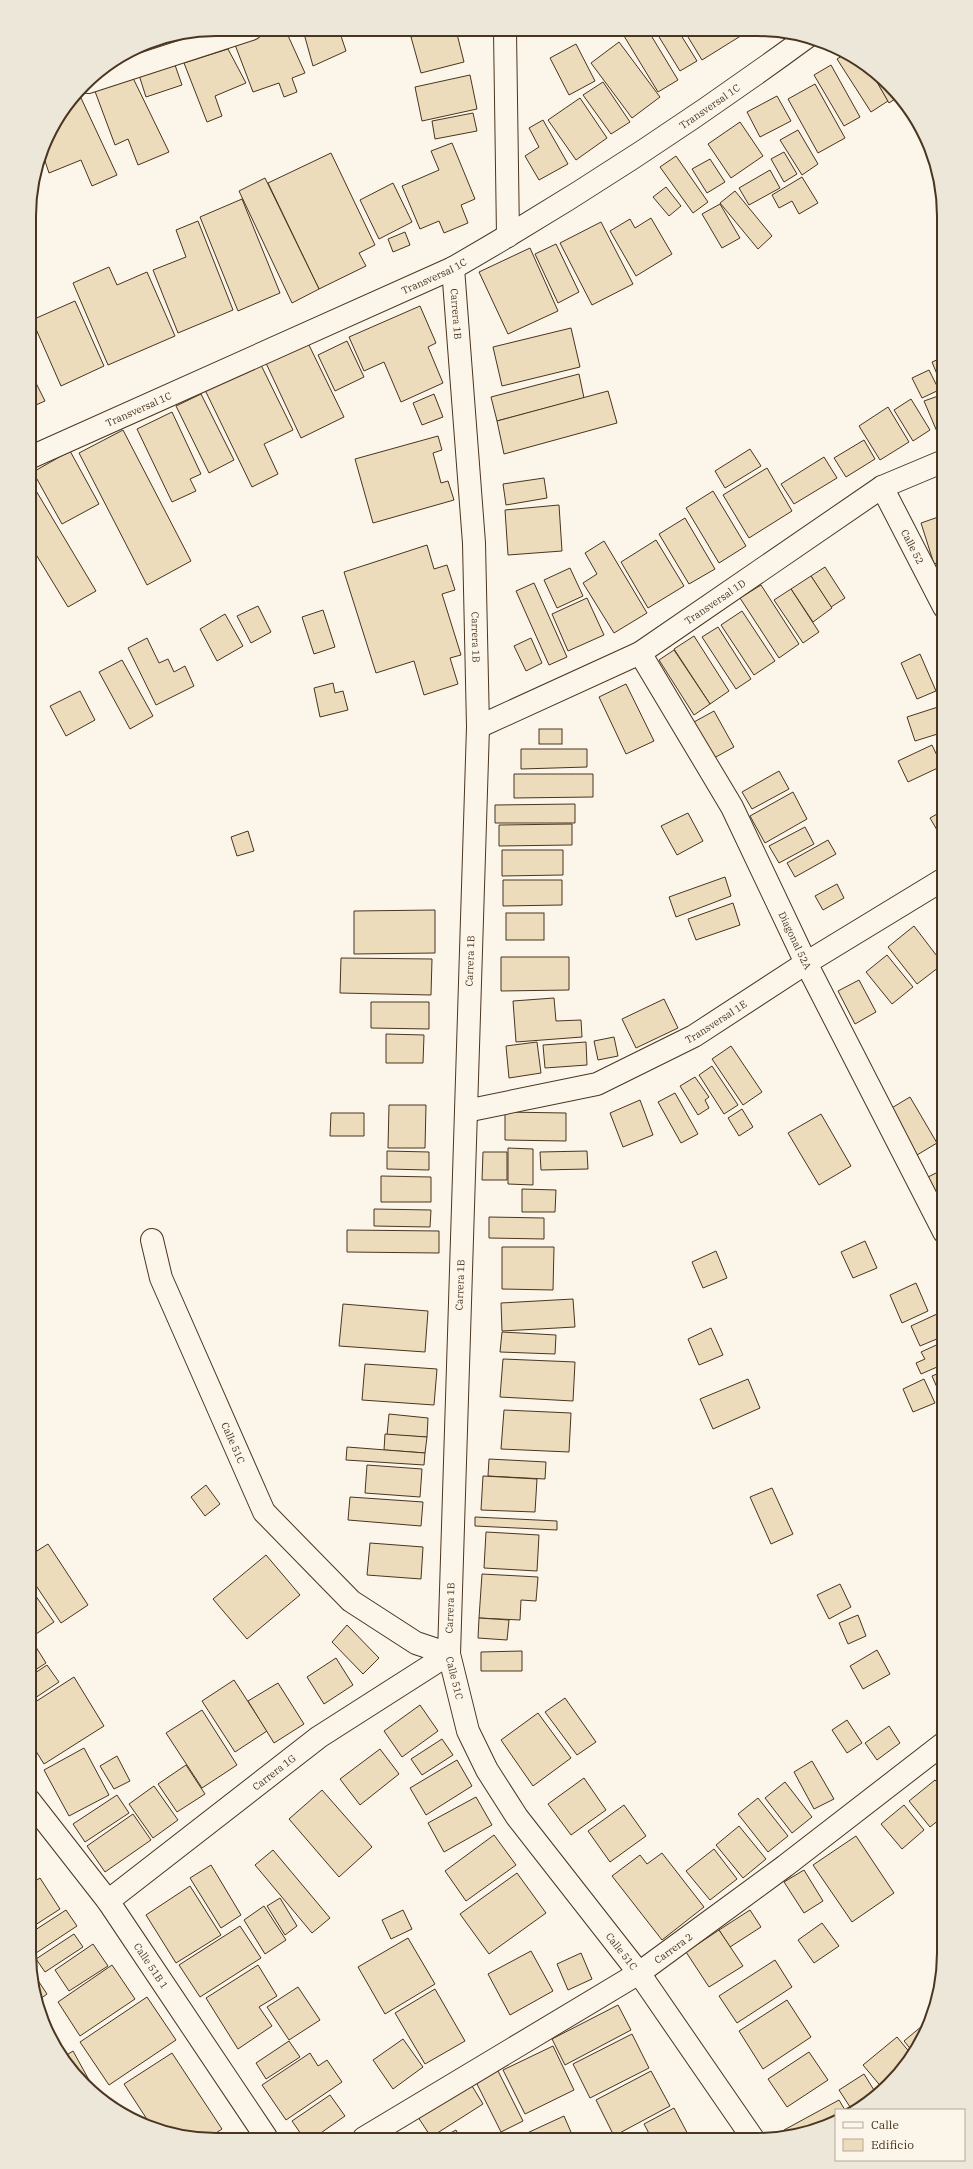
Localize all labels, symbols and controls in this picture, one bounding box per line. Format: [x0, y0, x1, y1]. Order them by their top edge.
street label: Transversal 1C [677, 81, 742, 132]
street label: Transversal 1C [399, 255, 469, 297]
street label: Carrera 1B [448, 288, 465, 340]
street label: Transversal 1C [104, 389, 173, 429]
street label: Calle 52 [898, 527, 927, 566]
street label: Transversal 1D [682, 576, 748, 627]
street label: Carrera 1B [469, 612, 483, 663]
street label: Diagonal 52A [776, 909, 815, 972]
street label: Carrera 1B [463, 935, 477, 987]
street label: Transversal 1E [683, 997, 749, 1046]
street label: Carrera 1B [453, 1259, 467, 1311]
street label: Calle 51C [219, 1420, 248, 1465]
street label: Carrera 1B [443, 1582, 457, 1634]
street label: Calle 51C [443, 1655, 467, 1701]
street label: Carrera 1G [249, 1751, 298, 1793]
street label: Calle 51C [603, 1930, 641, 1972]
street label: Carrera 2 [651, 1930, 695, 1966]
street label: Calle 51B 1 [131, 1940, 171, 1991]
legend [835, 2109, 965, 2161]
text: Calle [871, 2117, 899, 2132]
text: Edificio [871, 2137, 914, 2152]

